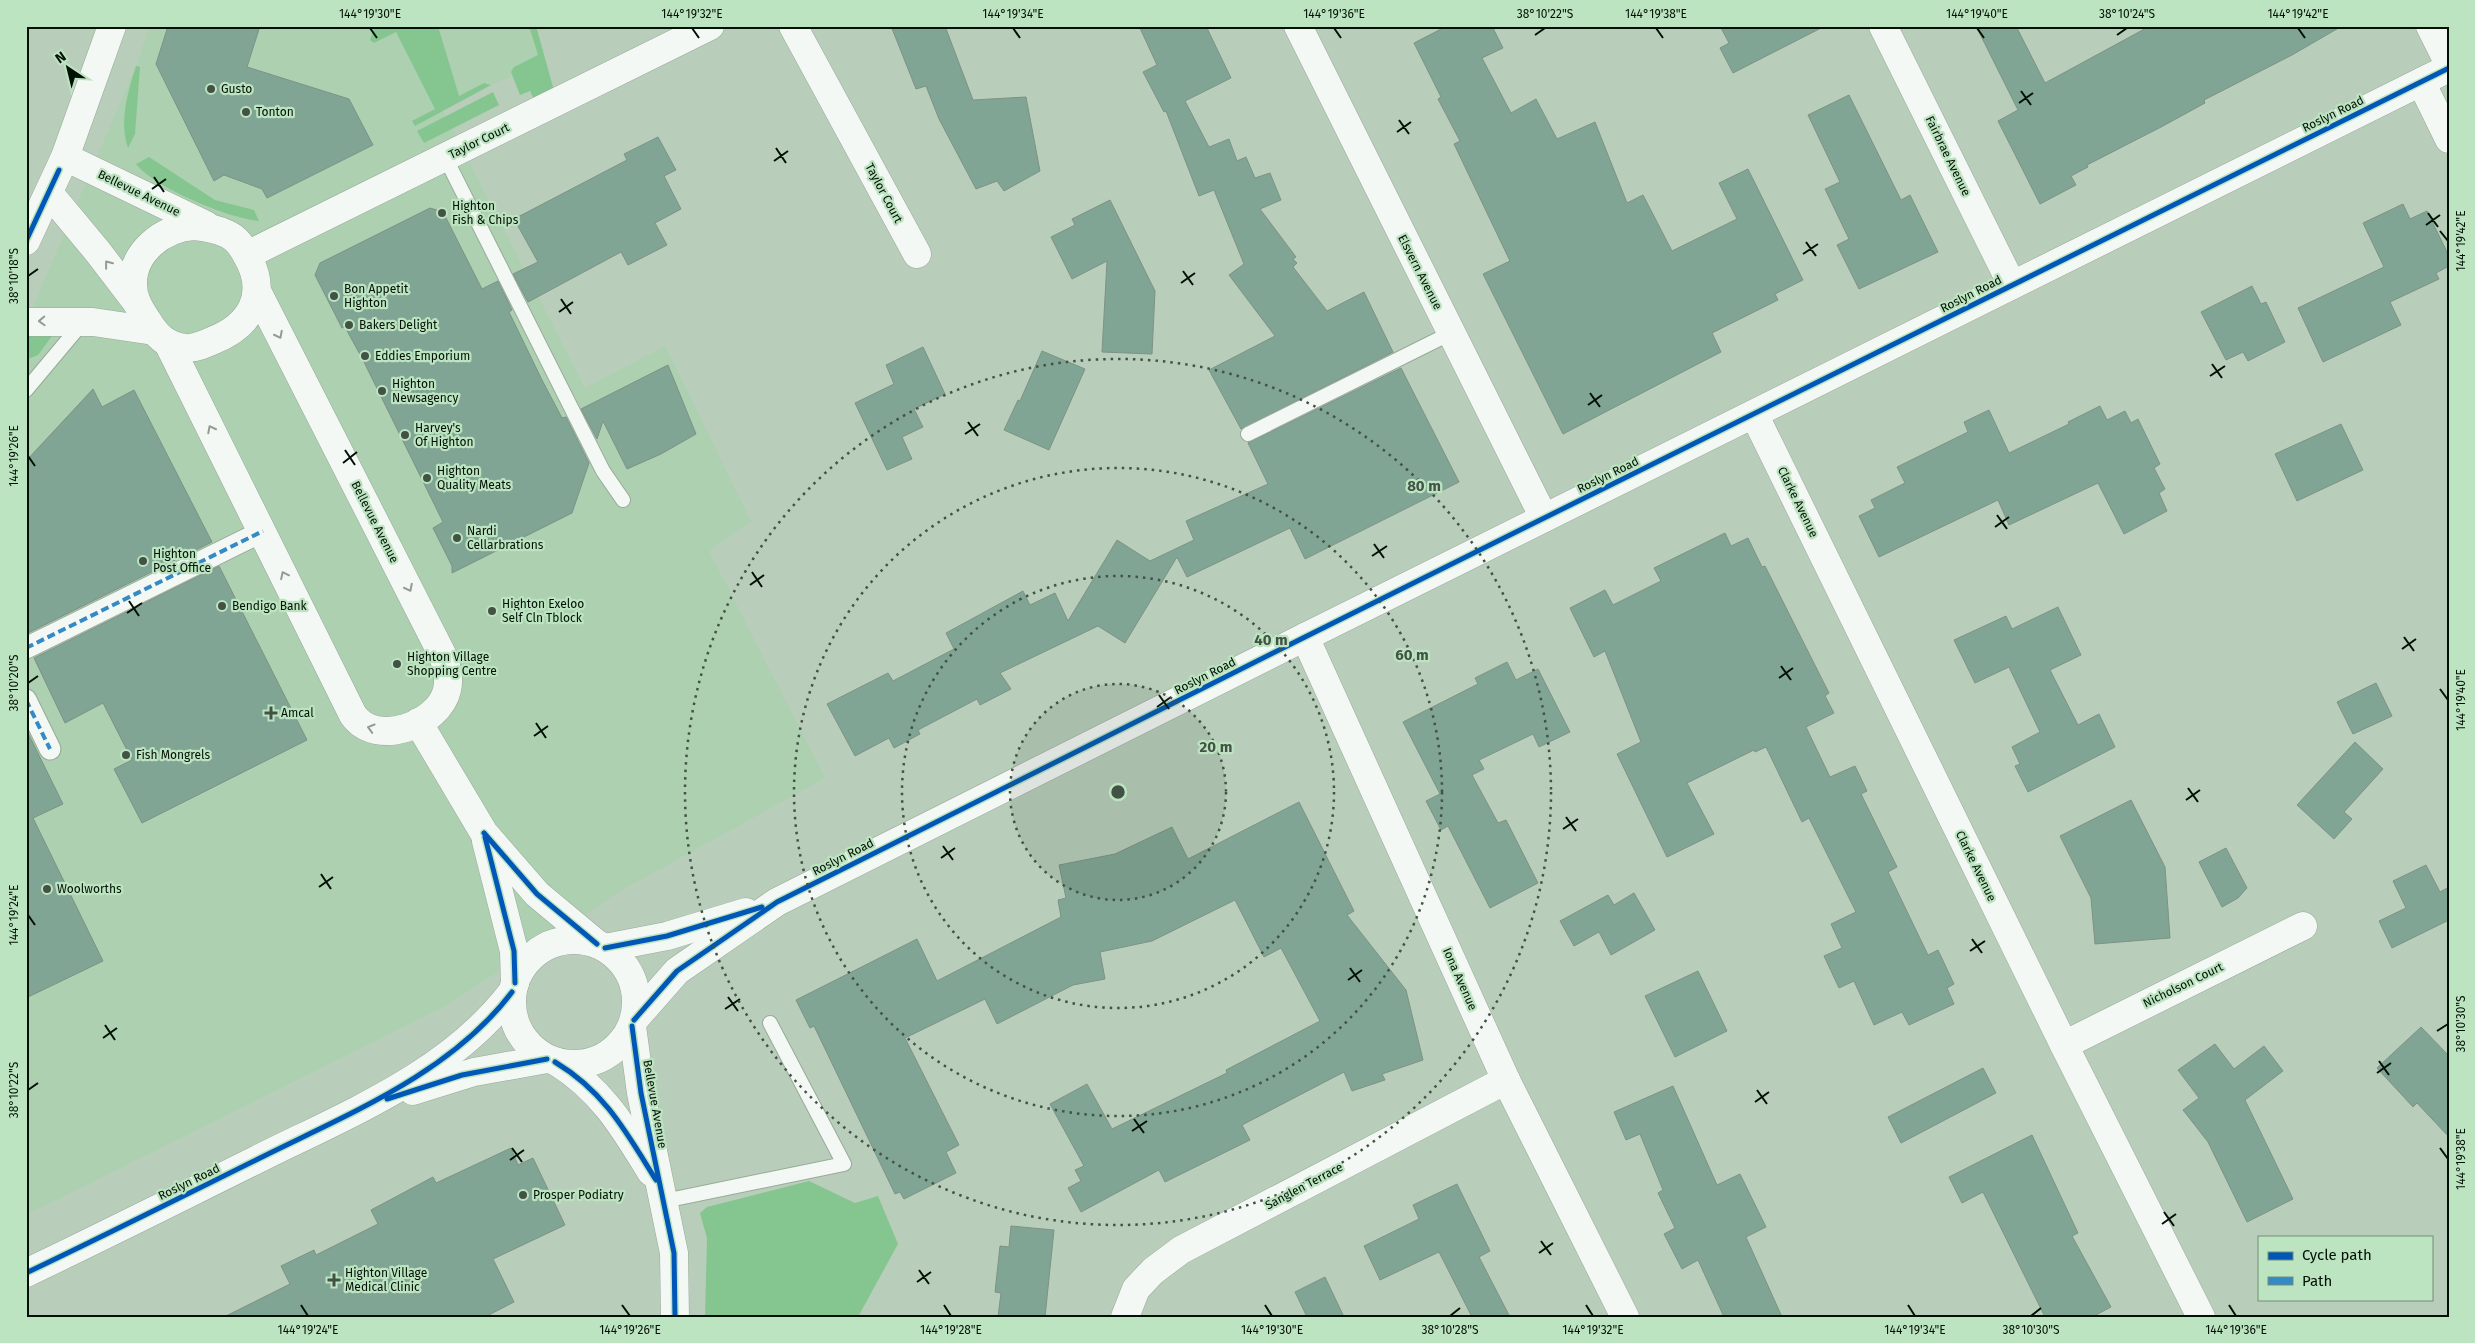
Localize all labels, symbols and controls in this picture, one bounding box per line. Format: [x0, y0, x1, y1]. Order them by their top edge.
text: 144°19'30"E [339, 7, 401, 21]
text: 144°19'32"E [661, 7, 723, 21]
text: 144°19'34"E [982, 7, 1044, 21]
text: 144°19'36"E [1303, 7, 1365, 21]
text: 38°10'22"S [1517, 7, 1574, 21]
text: 144°19'38"E [1625, 7, 1687, 21]
text: 144°19'40"E [1946, 7, 2008, 21]
text: 38°10'24"S [2099, 7, 2155, 21]
text: 144°19'42"E [2267, 7, 2329, 21]
north arrow [42, 42, 92, 92]
text: N [52, 48, 70, 67]
place label: Gusto [221, 82, 252, 96]
marker: Gusto [205, 83, 217, 95]
street label: Roslyn Road [2300, 93, 2366, 135]
place label: Tonton [256, 105, 294, 119]
marker: Tonton [240, 106, 252, 118]
street label: Fairbrae Avenue [1923, 114, 1973, 198]
street label: Taylor Court [446, 120, 512, 162]
street label: Taylor Court [862, 161, 906, 226]
street label: Bellevue Avenue [96, 167, 182, 219]
place label: Highton Fish & Chips [452, 199, 519, 227]
marker: Highton Fish & Chips [436, 207, 448, 219]
text: 144°19'42"E [2454, 210, 2468, 272]
street label: Elsvern Avenue [1395, 232, 1445, 312]
text: 38°10'18"S [7, 247, 21, 304]
one-way arrow [105, 261, 113, 270]
street label: Roslyn Road [1938, 273, 2004, 315]
place label: Bon Appetit Highton [344, 282, 409, 310]
marker: Bon Appetit Highton [328, 290, 340, 302]
one-way arrow [38, 316, 46, 327]
place label: Bakers Delight [359, 318, 438, 332]
marker: Bakers Delight [343, 319, 355, 331]
one-way arrow [273, 329, 283, 338]
place label: Eddies Emporium [375, 349, 470, 363]
marker: Eddies Emporium [359, 350, 371, 362]
place label: Highton Newsagency [392, 377, 459, 405]
marker: Highton Newsagency [376, 385, 388, 397]
place label: Harvey's Of Highton [415, 421, 474, 449]
text: 144°19'26"E [7, 425, 21, 487]
one-way arrow [207, 426, 217, 435]
marker: Harvey's Of Highton [399, 429, 411, 441]
street label: Roslyn Road [1575, 454, 1641, 496]
place label: Highton Quality Meats [437, 464, 512, 492]
street label: Clarke Avenue [1775, 464, 1821, 540]
marker: Highton Quality Meats [421, 472, 433, 484]
text: 80 m [1407, 477, 1441, 495]
street label: Bellevue Avenue [348, 479, 402, 565]
place label: Nardi Cellarbrations [467, 524, 544, 552]
marker: Nardi Cellarbrations [451, 532, 463, 544]
place label: Highton Post Office [153, 547, 211, 575]
marker: Highton Post Office [137, 555, 149, 567]
one-way arrow [280, 571, 290, 580]
one-way arrow [403, 583, 413, 592]
place label: Highton Exeloo Self Cln Tblock [502, 597, 584, 625]
place label: Bendigo Bank [232, 599, 308, 613]
marker: Bendigo Bank [216, 600, 228, 612]
marker: Highton Exeloo Self Cln Tblock [486, 605, 498, 617]
text: 40 m [1254, 631, 1288, 649]
text: 60 m [1395, 646, 1429, 664]
place label: Highton Village Shopping Centre [407, 650, 497, 678]
text: 38°10'20"S [7, 654, 21, 712]
street label: Roslyn Road [1172, 655, 1238, 697]
marker: Highton Village Shopping Centre [391, 658, 403, 670]
text: 144°19'40"E [2454, 669, 2468, 731]
place label: Amcal [281, 706, 314, 720]
marker: Amcal [265, 707, 277, 719]
one-way arrow [368, 724, 376, 734]
text: 20 m [1200, 738, 1232, 756]
place label: Fish Mongrels [136, 748, 211, 762]
marker: Fish Mongrels [120, 749, 132, 761]
centre of rings [1109, 783, 1127, 801]
street label: Clarke Avenue [1953, 828, 1999, 904]
street label: Roslyn Road [810, 836, 876, 878]
place label: Woolworths [57, 882, 122, 896]
marker: Woolworths [41, 883, 53, 895]
text: 144°19'24"E [7, 885, 21, 945]
street label: Iona Avenue [1440, 945, 1480, 1013]
street label: Nicholson Court [2141, 959, 2226, 1010]
text: 38°10'30"S [2454, 995, 2468, 1053]
street label: Bellevue Avenue [640, 1059, 670, 1149]
text: 38°10'22"S [7, 1061, 21, 1118]
text: 144°19'38"E [2454, 1128, 2468, 1190]
street label: Sanglen Terrace [1263, 1160, 1345, 1212]
street label: Roslyn Road [156, 1161, 222, 1203]
place label: Prosper Podiatry [533, 1188, 624, 1202]
marker: Prosper Podiatry [517, 1189, 529, 1201]
legend [2258, 1236, 2432, 1300]
text: Cycle path [2302, 1246, 2372, 1264]
place label: Highton Village Medical Clinic [345, 1266, 427, 1294]
text: Path [2302, 1272, 2332, 1290]
marker: Highton Village Medical Clinic [327, 1273, 341, 1287]
text: 144°19'24"E [278, 1323, 338, 1337]
text: 144°19'26"E [599, 1323, 661, 1337]
text: 144°19'28"E [920, 1323, 982, 1337]
text: 144°19'30"E [1241, 1323, 1303, 1337]
text: 38°10'28"S [1422, 1323, 1479, 1337]
text: 144°19'32"E [1562, 1323, 1624, 1337]
text: 144°19'34"E [1884, 1323, 1946, 1337]
text: 38°10'30"S [2002, 1323, 2060, 1337]
text: 144°19'36"E [2205, 1323, 2267, 1337]

